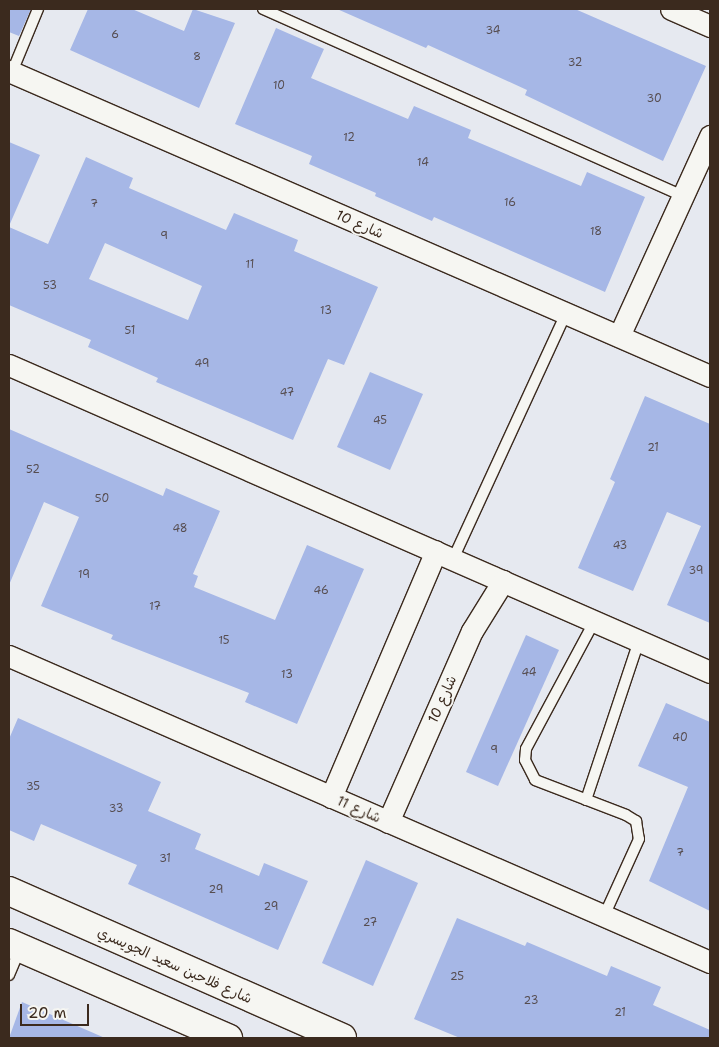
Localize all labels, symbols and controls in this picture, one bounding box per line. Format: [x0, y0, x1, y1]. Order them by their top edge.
house number: 34 [486, 24, 500, 38]
house number: 6 [111, 28, 119, 42]
house number: 8 [193, 50, 201, 64]
house number: 32 [568, 56, 582, 70]
house number: 10 [273, 79, 285, 93]
house number: 30 [646, 92, 662, 106]
house number: 12 [343, 131, 355, 145]
house number: 14 [417, 156, 429, 170]
house number: 16 [504, 196, 516, 210]
house number: 7 [90, 197, 98, 211]
street label: شارع 10 [334, 206, 386, 242]
house number: 18 [590, 225, 602, 239]
house number: 9 [160, 229, 168, 243]
house number: 11 [246, 258, 254, 272]
house number: 53 [43, 279, 57, 293]
house number: 13 [320, 304, 332, 318]
house number: 51 [125, 324, 135, 338]
house number: 49 [195, 357, 209, 371]
house number: 47 [280, 386, 294, 400]
house number: 45 [373, 414, 387, 428]
house number: 21 [647, 441, 659, 455]
house number: 52 [26, 463, 40, 477]
house number: 50 [95, 492, 109, 506]
house number: 48 [172, 522, 188, 536]
house number: 43 [613, 539, 627, 553]
house number: 39 [689, 564, 703, 578]
house number: 19 [78, 568, 90, 582]
house number: 46 [313, 584, 329, 598]
house number: 17 [149, 600, 161, 614]
house number: 15 [218, 634, 230, 648]
house number: 44 [521, 666, 537, 680]
house number: 13 [281, 668, 293, 682]
street label: شارع 10 [424, 673, 460, 725]
house number: 40 [672, 731, 688, 745]
house number: 9 [490, 743, 498, 757]
house number: 35 [26, 780, 40, 794]
street label: شارع 11 [334, 792, 384, 826]
house number: 33 [109, 802, 123, 816]
house number: 7 [676, 846, 684, 860]
house number: 31 [159, 852, 171, 866]
house number: 29 [209, 883, 223, 897]
house number: 29 [264, 900, 278, 914]
house number: 27 [363, 916, 377, 930]
street label: شارع فلاحبن سعيد الجويسري [95, 923, 255, 1007]
house number: 25 [450, 970, 464, 984]
scale bar [22, 994, 91, 1026]
house number: 23 [524, 994, 538, 1008]
text: 20 m [28, 1003, 67, 1023]
house number: 21 [614, 1006, 626, 1020]

